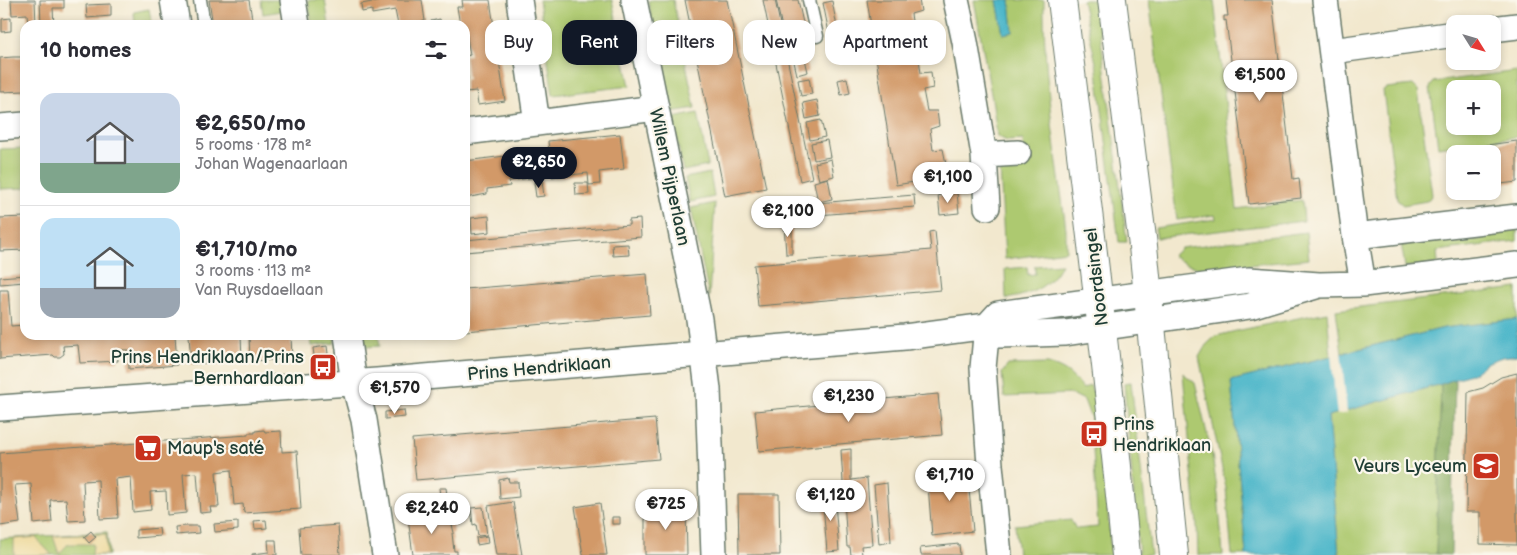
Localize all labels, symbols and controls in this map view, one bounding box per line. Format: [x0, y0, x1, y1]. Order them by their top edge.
north arrow [1446, 15, 1501, 70]
map controls [1446, 15, 1501, 200]
chip: Buy [485, 20, 552, 65]
chip: Rent [562, 20, 637, 65]
chip: Filters [647, 20, 733, 65]
chip: New [743, 20, 815, 65]
chip: Apartment [825, 20, 946, 65]
icon: filters [422, 36, 450, 64]
text: 10 homes [40, 38, 131, 63]
pin: €1,500 [1219, 59, 1301, 102]
text: €1,500 [1234, 66, 1286, 85]
button: + [1446, 80, 1501, 135]
street label: Willem Pijperlaan [645, 106, 694, 248]
text: €2,650/mo [195, 111, 306, 136]
icon: home [80, 113, 140, 173]
text: 5 rooms · 178 m² [195, 136, 312, 155]
button: − [1446, 145, 1501, 200]
pin: €2,650 [498, 146, 580, 189]
text: €2,650 [512, 153, 566, 172]
text: Johan Wagenaarlaan [195, 155, 348, 174]
pin: €1,100 [907, 162, 989, 204]
text: €1,100 [923, 168, 973, 187]
pin: €2,100 [747, 196, 829, 238]
text: €2,100 [762, 202, 814, 221]
street label: Noordsingel [1080, 227, 1113, 327]
text: €1,710/mo [195, 237, 298, 262]
icon: home [80, 238, 140, 298]
text: 3 rooms · 113 m² [195, 262, 311, 281]
text: Van Ruysdaellaan [195, 281, 323, 300]
place label: Prins Hendriklaan/Prins Bernhardlaan [111, 347, 304, 389]
bus stop icon: Prins Hendriklaan/Prins Bernhardlaan [308, 352, 338, 382]
street label: Prins Hendriklaan [466, 352, 612, 385]
pin: €1,570 [354, 372, 436, 415]
text: €1,570 [370, 379, 420, 398]
pin: €1,230 [808, 380, 890, 423]
text: €1,230 [824, 387, 874, 406]
place label: Prins Hendriklaan [1113, 414, 1211, 456]
bus stop icon: Prins Hendriklaan [1079, 419, 1109, 449]
supermarket icon: Maup's saté [133, 433, 163, 463]
place label: Maup's saté [167, 438, 265, 459]
school or university icon: Veurs Lyceum [1471, 451, 1501, 481]
place label: Veurs Lyceum [1354, 456, 1467, 477]
pin: €1,710 [909, 460, 991, 502]
text: €1,710 [926, 466, 974, 485]
pin: €1,120 [790, 480, 872, 522]
text: €1,120 [807, 486, 855, 505]
pin: €725 [636, 488, 696, 531]
pin: €2,240 [391, 492, 473, 535]
text: €725 [646, 495, 686, 514]
text: €2,240 [405, 499, 459, 518]

